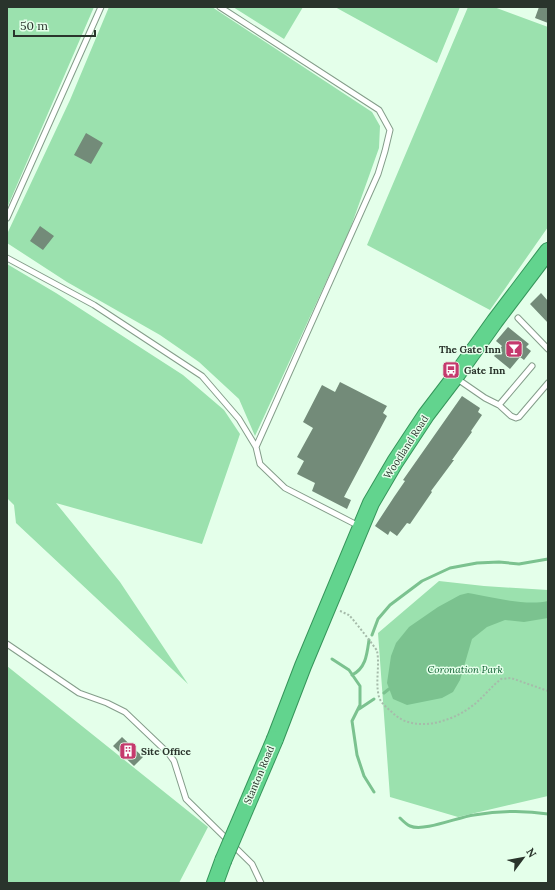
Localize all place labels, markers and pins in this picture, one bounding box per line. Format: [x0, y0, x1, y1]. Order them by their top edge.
bar icon: The Gate Inn [504, 339, 524, 359]
place label: The Gate Inn [439, 343, 502, 356]
bus stop icon: Gate Inn [441, 360, 461, 380]
place label: Gate Inn [464, 364, 506, 377]
building icon: Site Office [118, 741, 138, 761]
place label: Site Office [141, 745, 191, 758]

